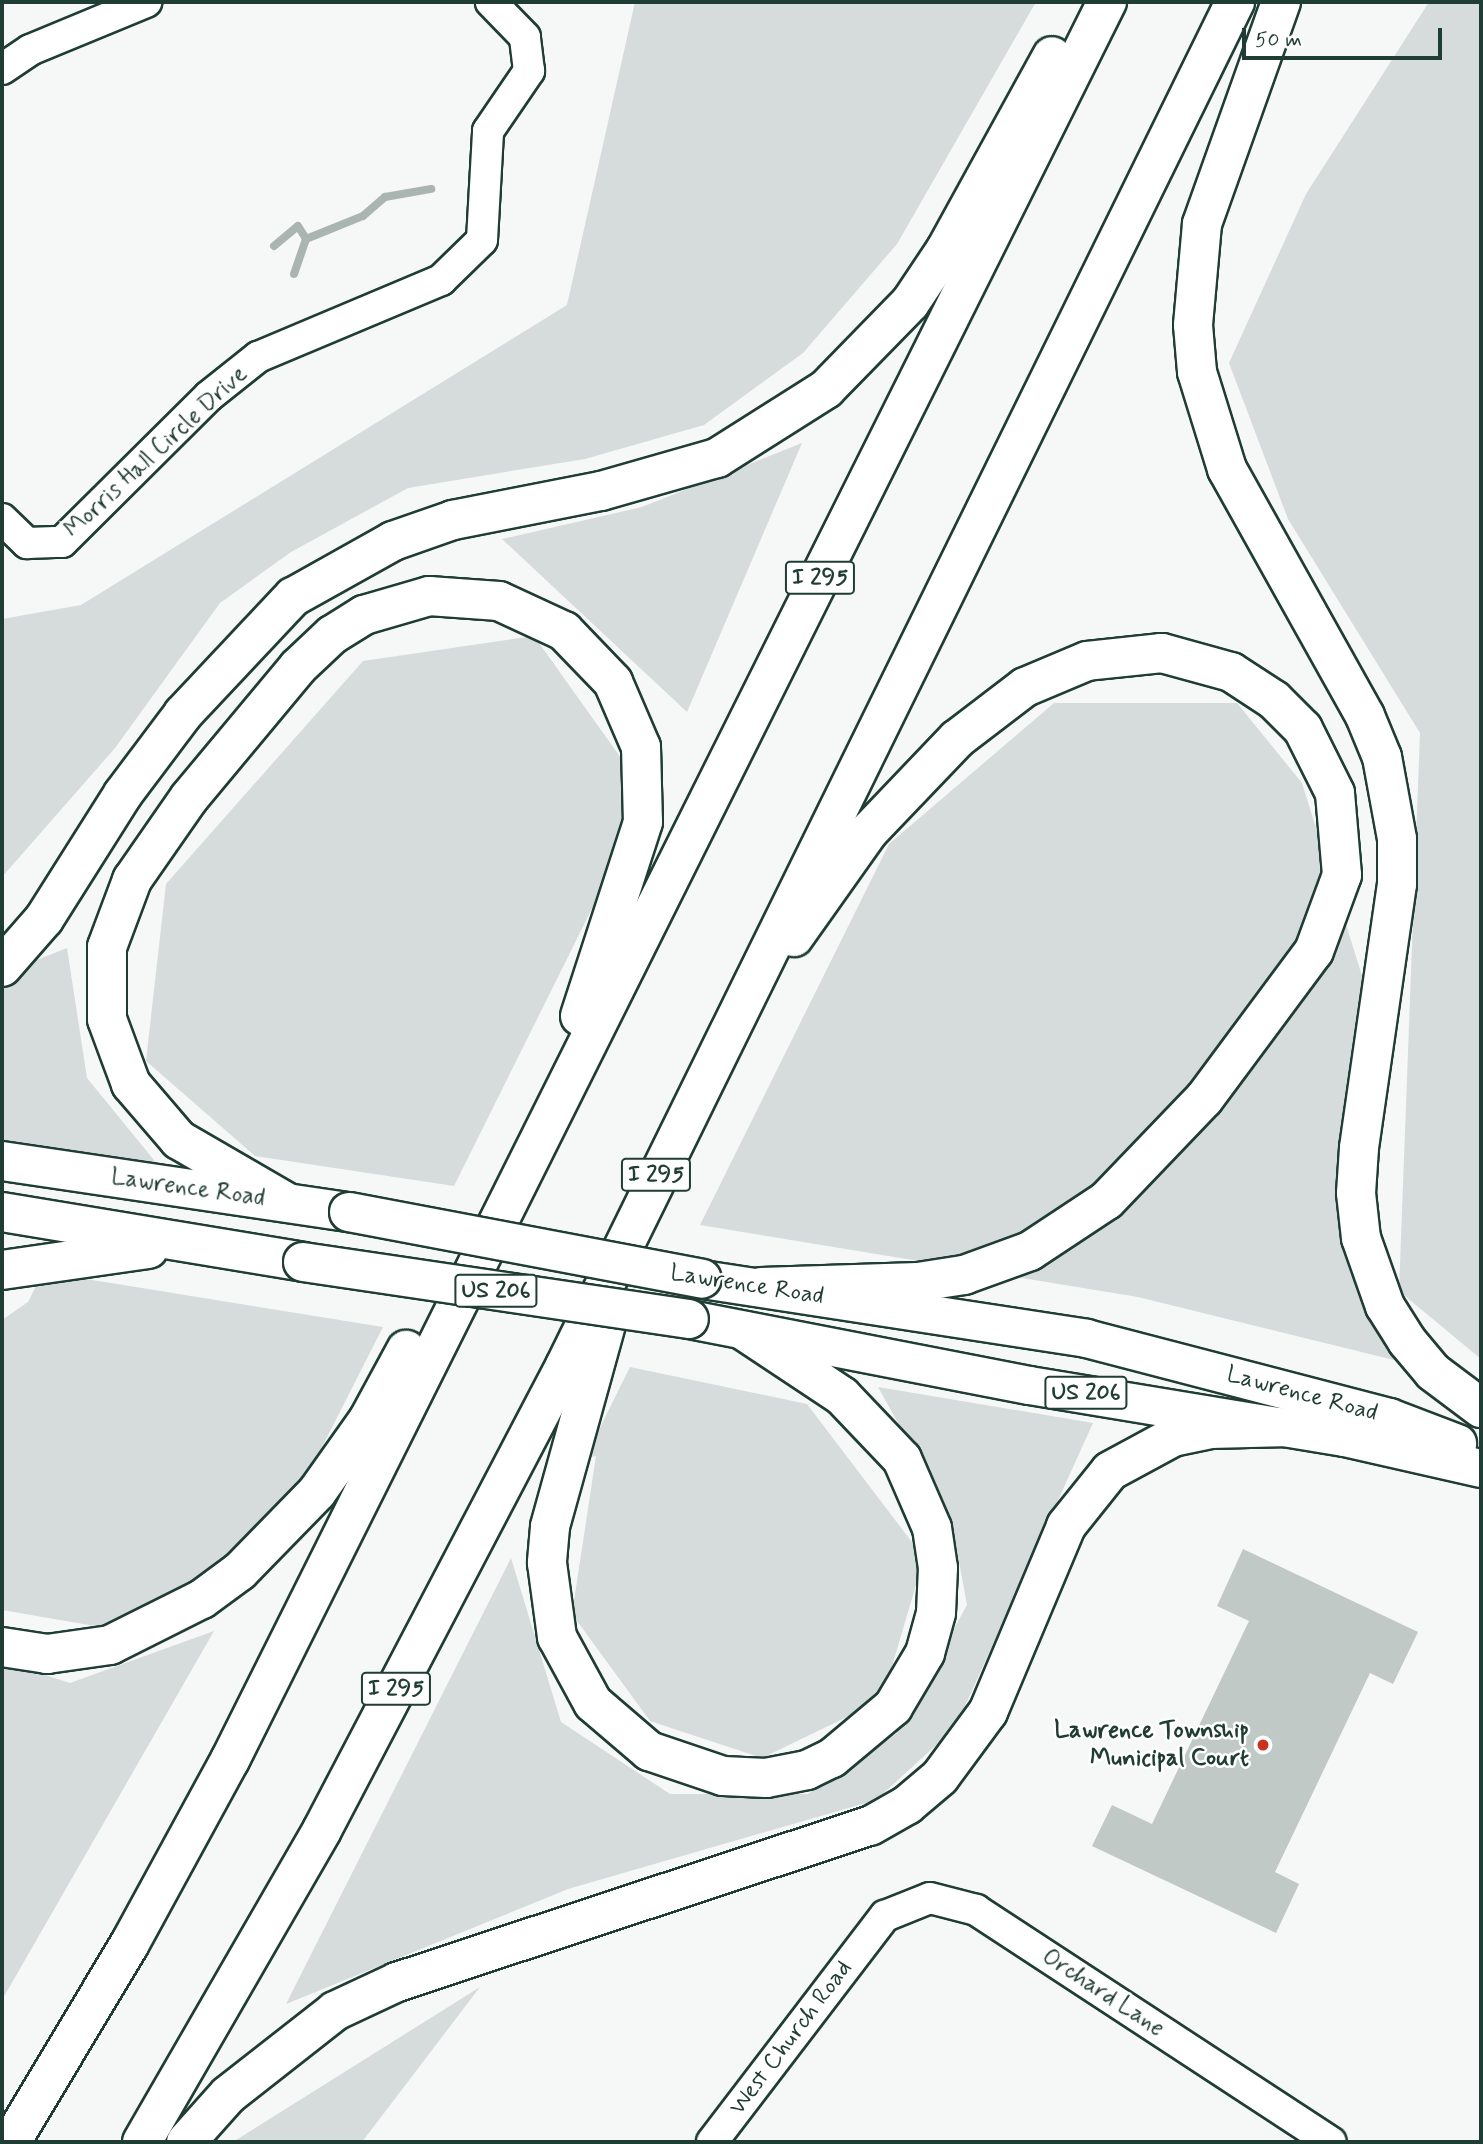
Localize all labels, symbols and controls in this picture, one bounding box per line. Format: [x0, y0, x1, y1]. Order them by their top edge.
scale bar [1245, 14, 1444, 58]
text: 50 m [1255, 26, 1302, 54]
street label: Morris Hall Circle Drive [59, 360, 253, 544]
road number: I 295 [783, 558, 857, 598]
road number: I 295 [619, 1156, 693, 1194]
street label: Lawrence Road [110, 1163, 266, 1213]
street label: Lawrence Road [669, 1259, 825, 1311]
road number: US 206 [454, 1272, 538, 1310]
street label: Lawrence Road [1224, 1360, 1380, 1428]
road number: US 206 [1044, 1374, 1128, 1412]
road number: I 295 [359, 1670, 433, 1708]
place label: Lawrence Township Municipal Court [1052, 1717, 1249, 1773]
marker: Lawrence Township Municipal Court [1255, 1737, 1271, 1753]
street label: Orchard Lane [1036, 1942, 1170, 2044]
street label: West Church Road [724, 1955, 858, 2121]

